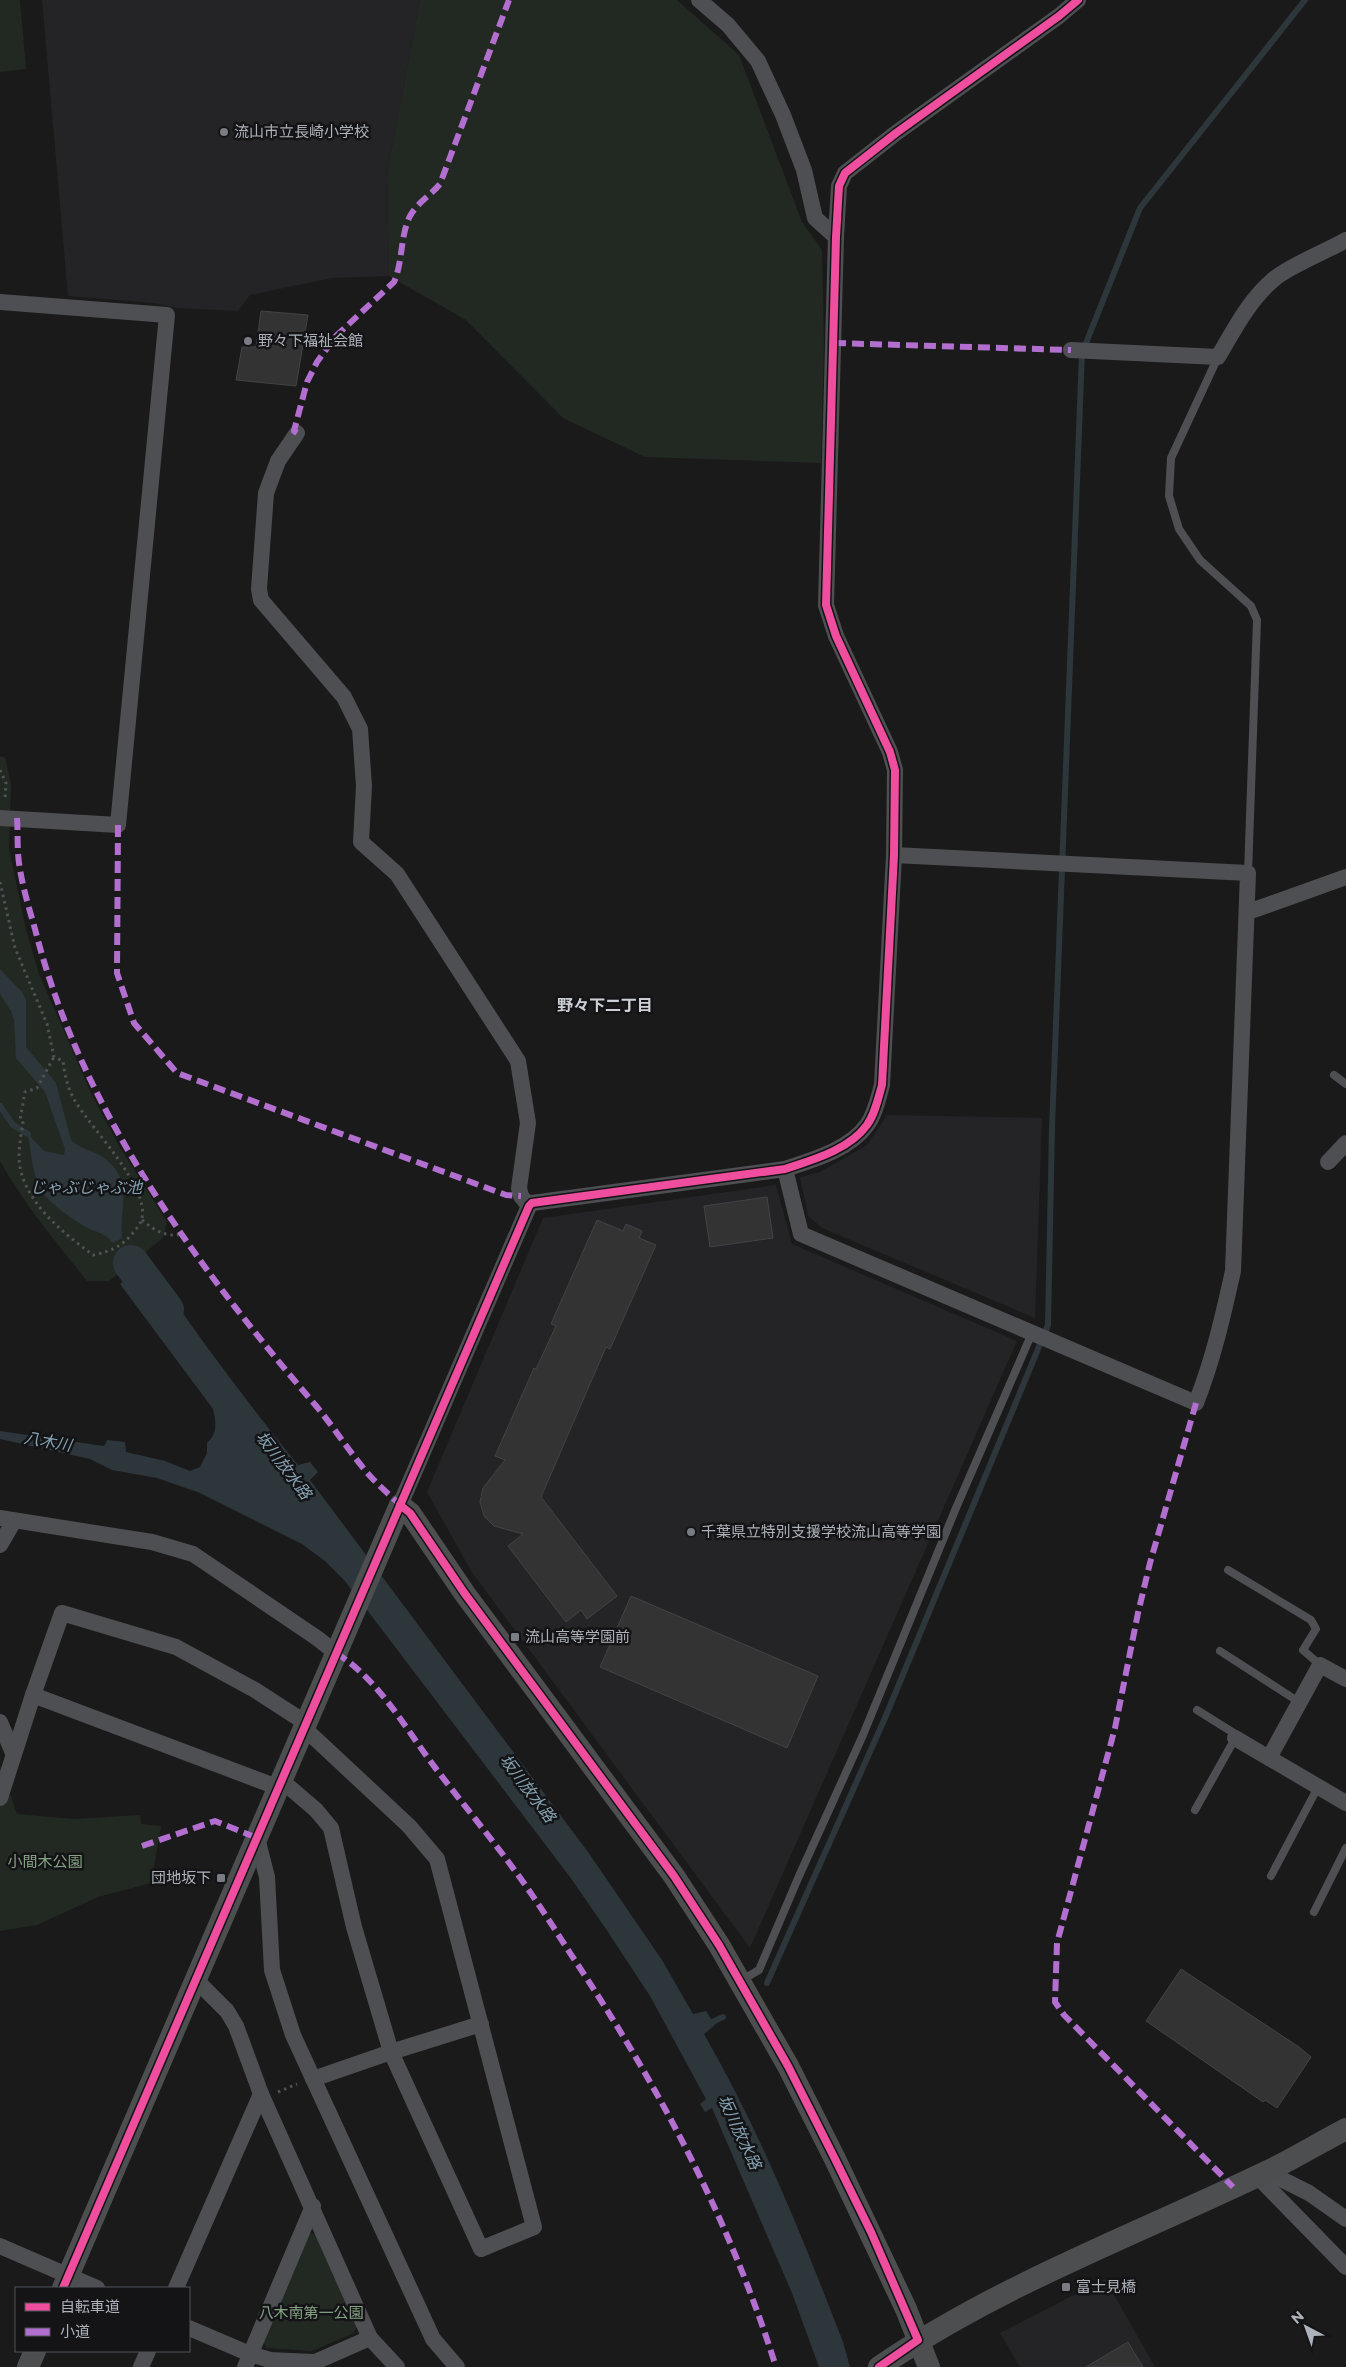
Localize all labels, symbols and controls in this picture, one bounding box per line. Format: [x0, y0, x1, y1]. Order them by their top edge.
place label: 流山市立長崎小学校 [234, 122, 369, 141]
marker: 流山市立長崎小学校 [218, 126, 230, 138]
place label: 野々下福祉会館 [258, 331, 363, 350]
marker: 野々下福祉会館 [242, 335, 254, 347]
district label: 野々下二丁目 [557, 996, 653, 1015]
water label: じゃぶじゃぶ池 [30, 1178, 144, 1197]
water label: 八木川 [23, 1428, 75, 1455]
water label: 坂川放水路 [252, 1428, 316, 1505]
place label: 千葉県立特別支援学校流山高等学園 [701, 1522, 941, 1541]
marker: 千葉県立特別支援学校流山高等学園 [685, 1526, 697, 1538]
place label: 流山高等学園前 [525, 1627, 630, 1646]
marker: 流山高等学園前 [509, 1631, 521, 1643]
water label: 坂川放水路 [496, 1751, 560, 1828]
park label: 小間木公園 [7, 1852, 83, 1871]
place label: 団地坂下 [151, 1868, 211, 1887]
marker: 団地坂下 [215, 1872, 227, 1884]
water label: 坂川放水路 [714, 2092, 766, 2174]
place label: 富士見橋 [1076, 2277, 1136, 2296]
marker: 富士見橋 [1060, 2281, 1072, 2293]
legend [15, 2287, 190, 2352]
text: 自転車道 [60, 2297, 120, 2316]
north arrow [1281, 2302, 1331, 2352]
park label: 八木南第一公園 [258, 2303, 364, 2322]
text: N [1287, 2307, 1308, 2328]
text: 小道 [60, 2322, 90, 2341]

